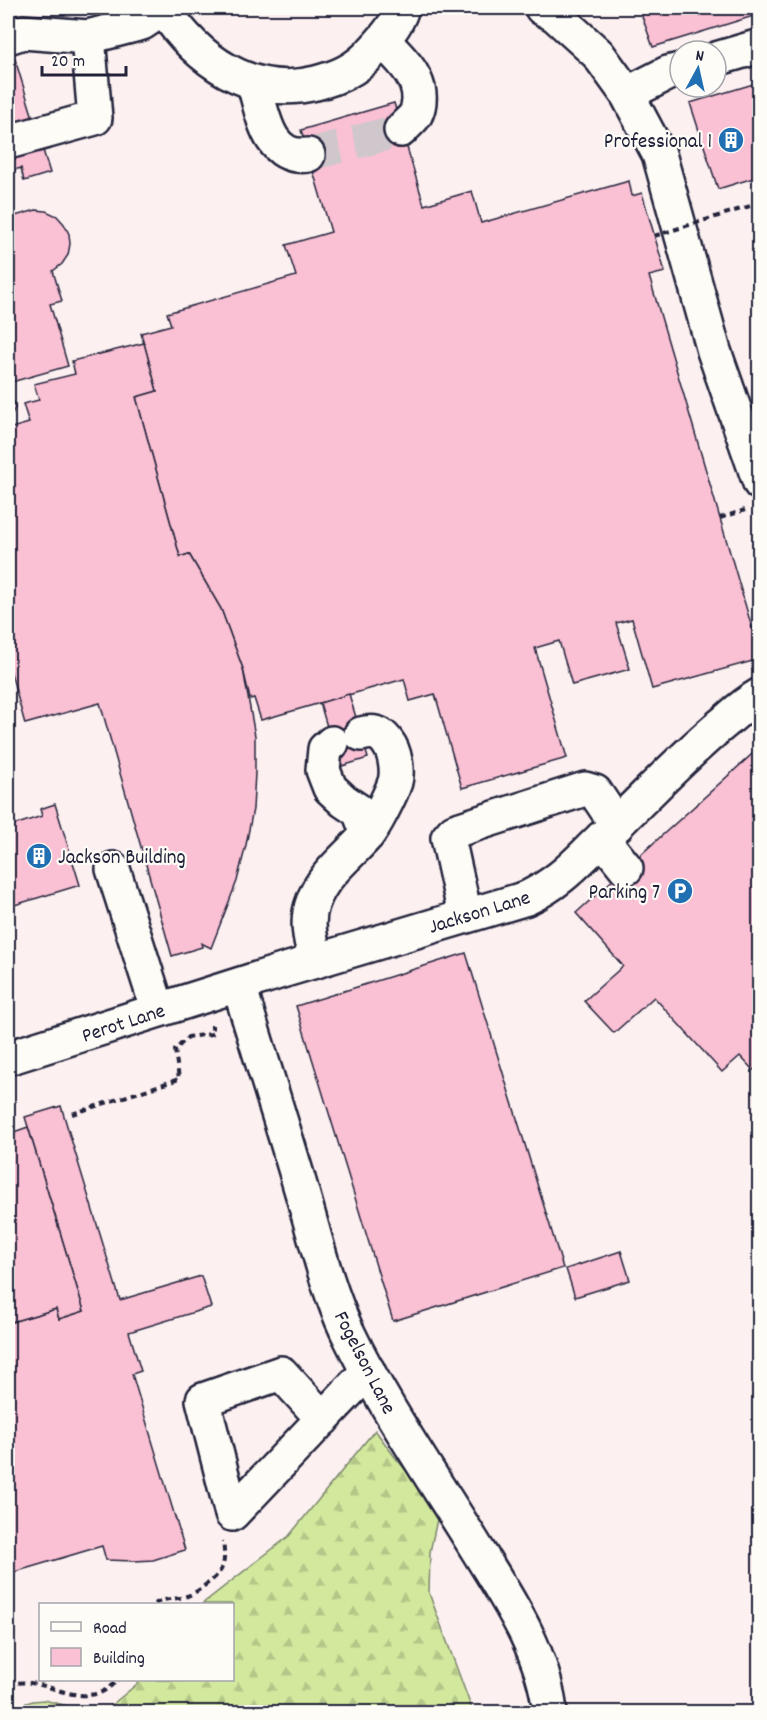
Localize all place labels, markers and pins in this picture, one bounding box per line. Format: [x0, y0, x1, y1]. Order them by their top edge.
building icon: Professional 1 [716, 125, 746, 155]
place label: Professional 1 [604, 128, 712, 158]
building icon: Jackson Building [24, 841, 54, 871]
place label: Jackson Building [58, 844, 186, 874]
parking icon: Parking 7 [665, 876, 695, 906]
place label: Parking 7 [589, 879, 660, 909]

